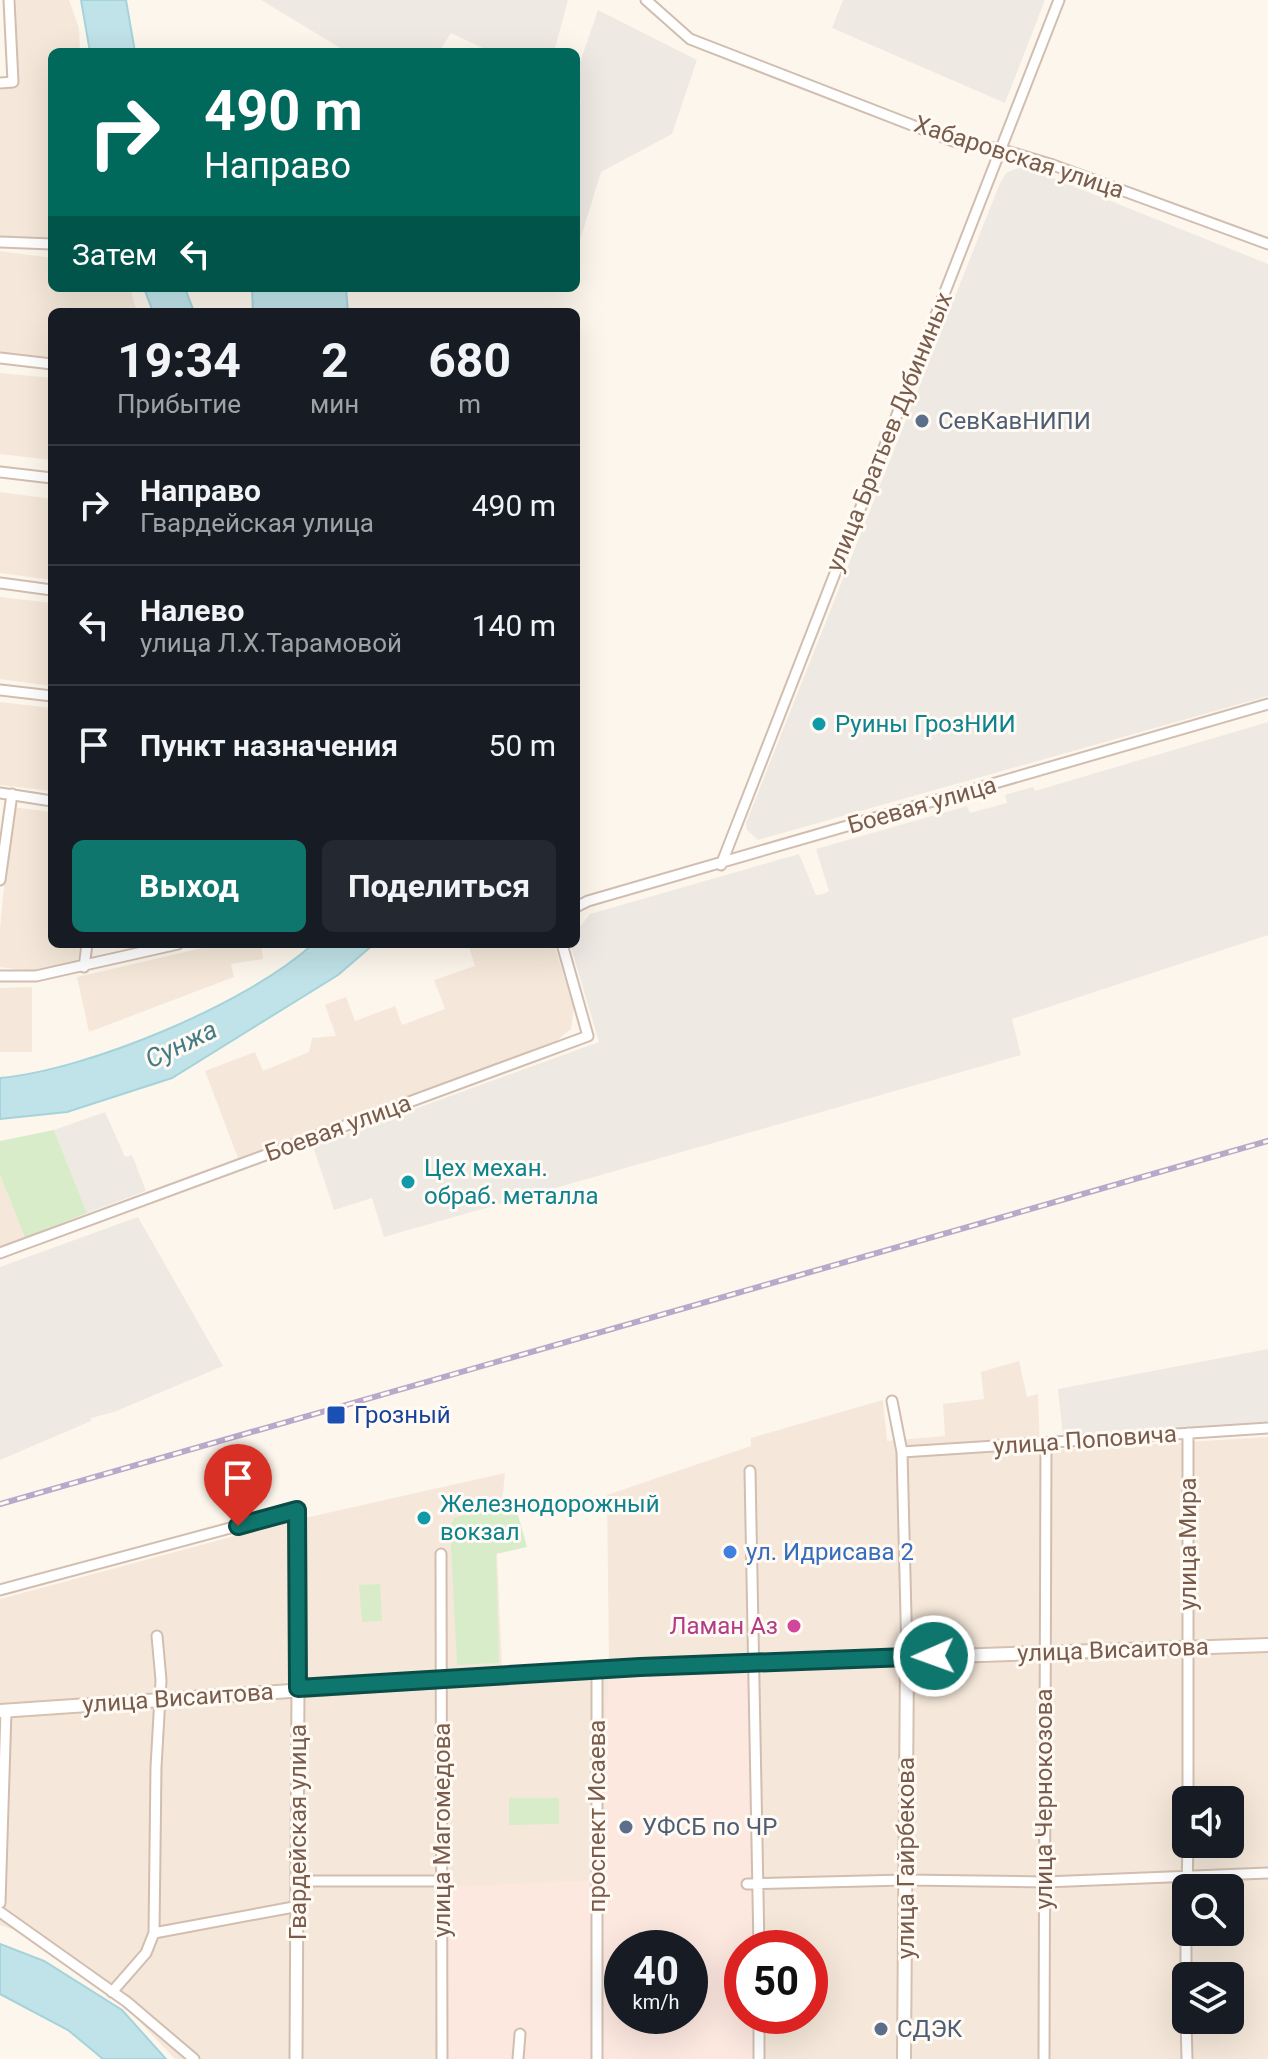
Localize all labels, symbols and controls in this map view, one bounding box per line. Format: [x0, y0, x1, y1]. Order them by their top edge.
text: 490 m [204, 78, 363, 144]
icon: right [72, 80, 176, 184]
street label: Хабаровская улица [911, 110, 1127, 204]
text: Направо [204, 145, 351, 187]
icon: left [173, 232, 217, 276]
text: Затем [72, 237, 157, 272]
street label: улица Братьев Дубининых [820, 288, 958, 576]
text: 19:34 [117, 332, 241, 389]
text: 2 [321, 332, 348, 389]
text: 680 [428, 332, 511, 389]
text: Прибытие [117, 389, 241, 419]
text: мин [310, 389, 359, 419]
text: m [458, 389, 481, 419]
place label: СевКавНИПИ [938, 407, 1091, 435]
marker: СевКавНИПИ [913, 412, 931, 430]
text: Направо [140, 473, 261, 508]
icon: right [72, 483, 116, 527]
text: 490 m [472, 488, 556, 523]
text: Гвардейская улица [140, 508, 374, 538]
text: Налево [140, 593, 244, 628]
icon: left [72, 603, 116, 647]
text: 140 m [472, 608, 556, 643]
text: улица Л.Х.Тарамовой [140, 628, 402, 658]
place label: Руины ГрозНИИ [835, 710, 1016, 738]
marker: Руины ГрозНИИ [810, 715, 828, 733]
icon: arrive [72, 723, 116, 767]
text: Пункт назначения [140, 728, 398, 763]
text: 50 m [489, 728, 556, 763]
street label: Боевая улица [844, 770, 1000, 840]
button: Выход [72, 840, 306, 932]
button: Поделиться [322, 840, 556, 932]
water label: Сунжа [140, 1014, 222, 1074]
street label: Боевая улица [261, 1089, 415, 1167]
place label: Цех механ. обраб. металла [424, 1154, 598, 1210]
marker: Цех механ. обраб. металла [399, 1173, 417, 1191]
place label: Грозный [354, 1401, 451, 1429]
marker: Грозный [325, 1404, 347, 1426]
street label: улица Поповича [992, 1420, 1178, 1460]
pin [204, 1444, 272, 1526]
icon: arrive [216, 1456, 260, 1500]
street label: улица Мира [1174, 1477, 1202, 1611]
place label: Железнодорожный вокзал [440, 1490, 659, 1546]
marker: Железнодорожный вокзал [415, 1509, 433, 1527]
place label: ул. Идрисава 2 [746, 1538, 914, 1566]
marker: ул. Идрисава 2 [721, 1543, 739, 1561]
place label: Ламан Аз [669, 1612, 778, 1640]
position arrow [892, 1614, 976, 1698]
marker: Ламан Аз [785, 1617, 803, 1635]
street label: улица Висаитова [1017, 1633, 1209, 1667]
street label: улица Висаитова [81, 1677, 275, 1719]
street label: улица Чернокозова [1030, 1688, 1058, 1910]
street label: проспект Исаева [583, 1720, 611, 1912]
street label: улица Магомедова [428, 1723, 456, 1937]
street label: Гвардейская улица [284, 1724, 312, 1940]
street label: улица Гайрбекова [892, 1757, 920, 1959]
map controls [1172, 1786, 1244, 2034]
button: sound [1172, 1786, 1244, 1858]
place label: УФСБ по ЧР [642, 1813, 777, 1841]
marker: УФСБ по ЧР [617, 1818, 635, 1836]
button: search [1172, 1874, 1244, 1946]
speed limit sign: 50 [724, 1930, 828, 2034]
text: 40 [633, 1948, 679, 1995]
button: layers [1172, 1962, 1244, 2034]
text: km/h [633, 1990, 679, 2014]
place label: СДЭК [897, 2015, 963, 2043]
marker: СДЭК [872, 2020, 890, 2038]

